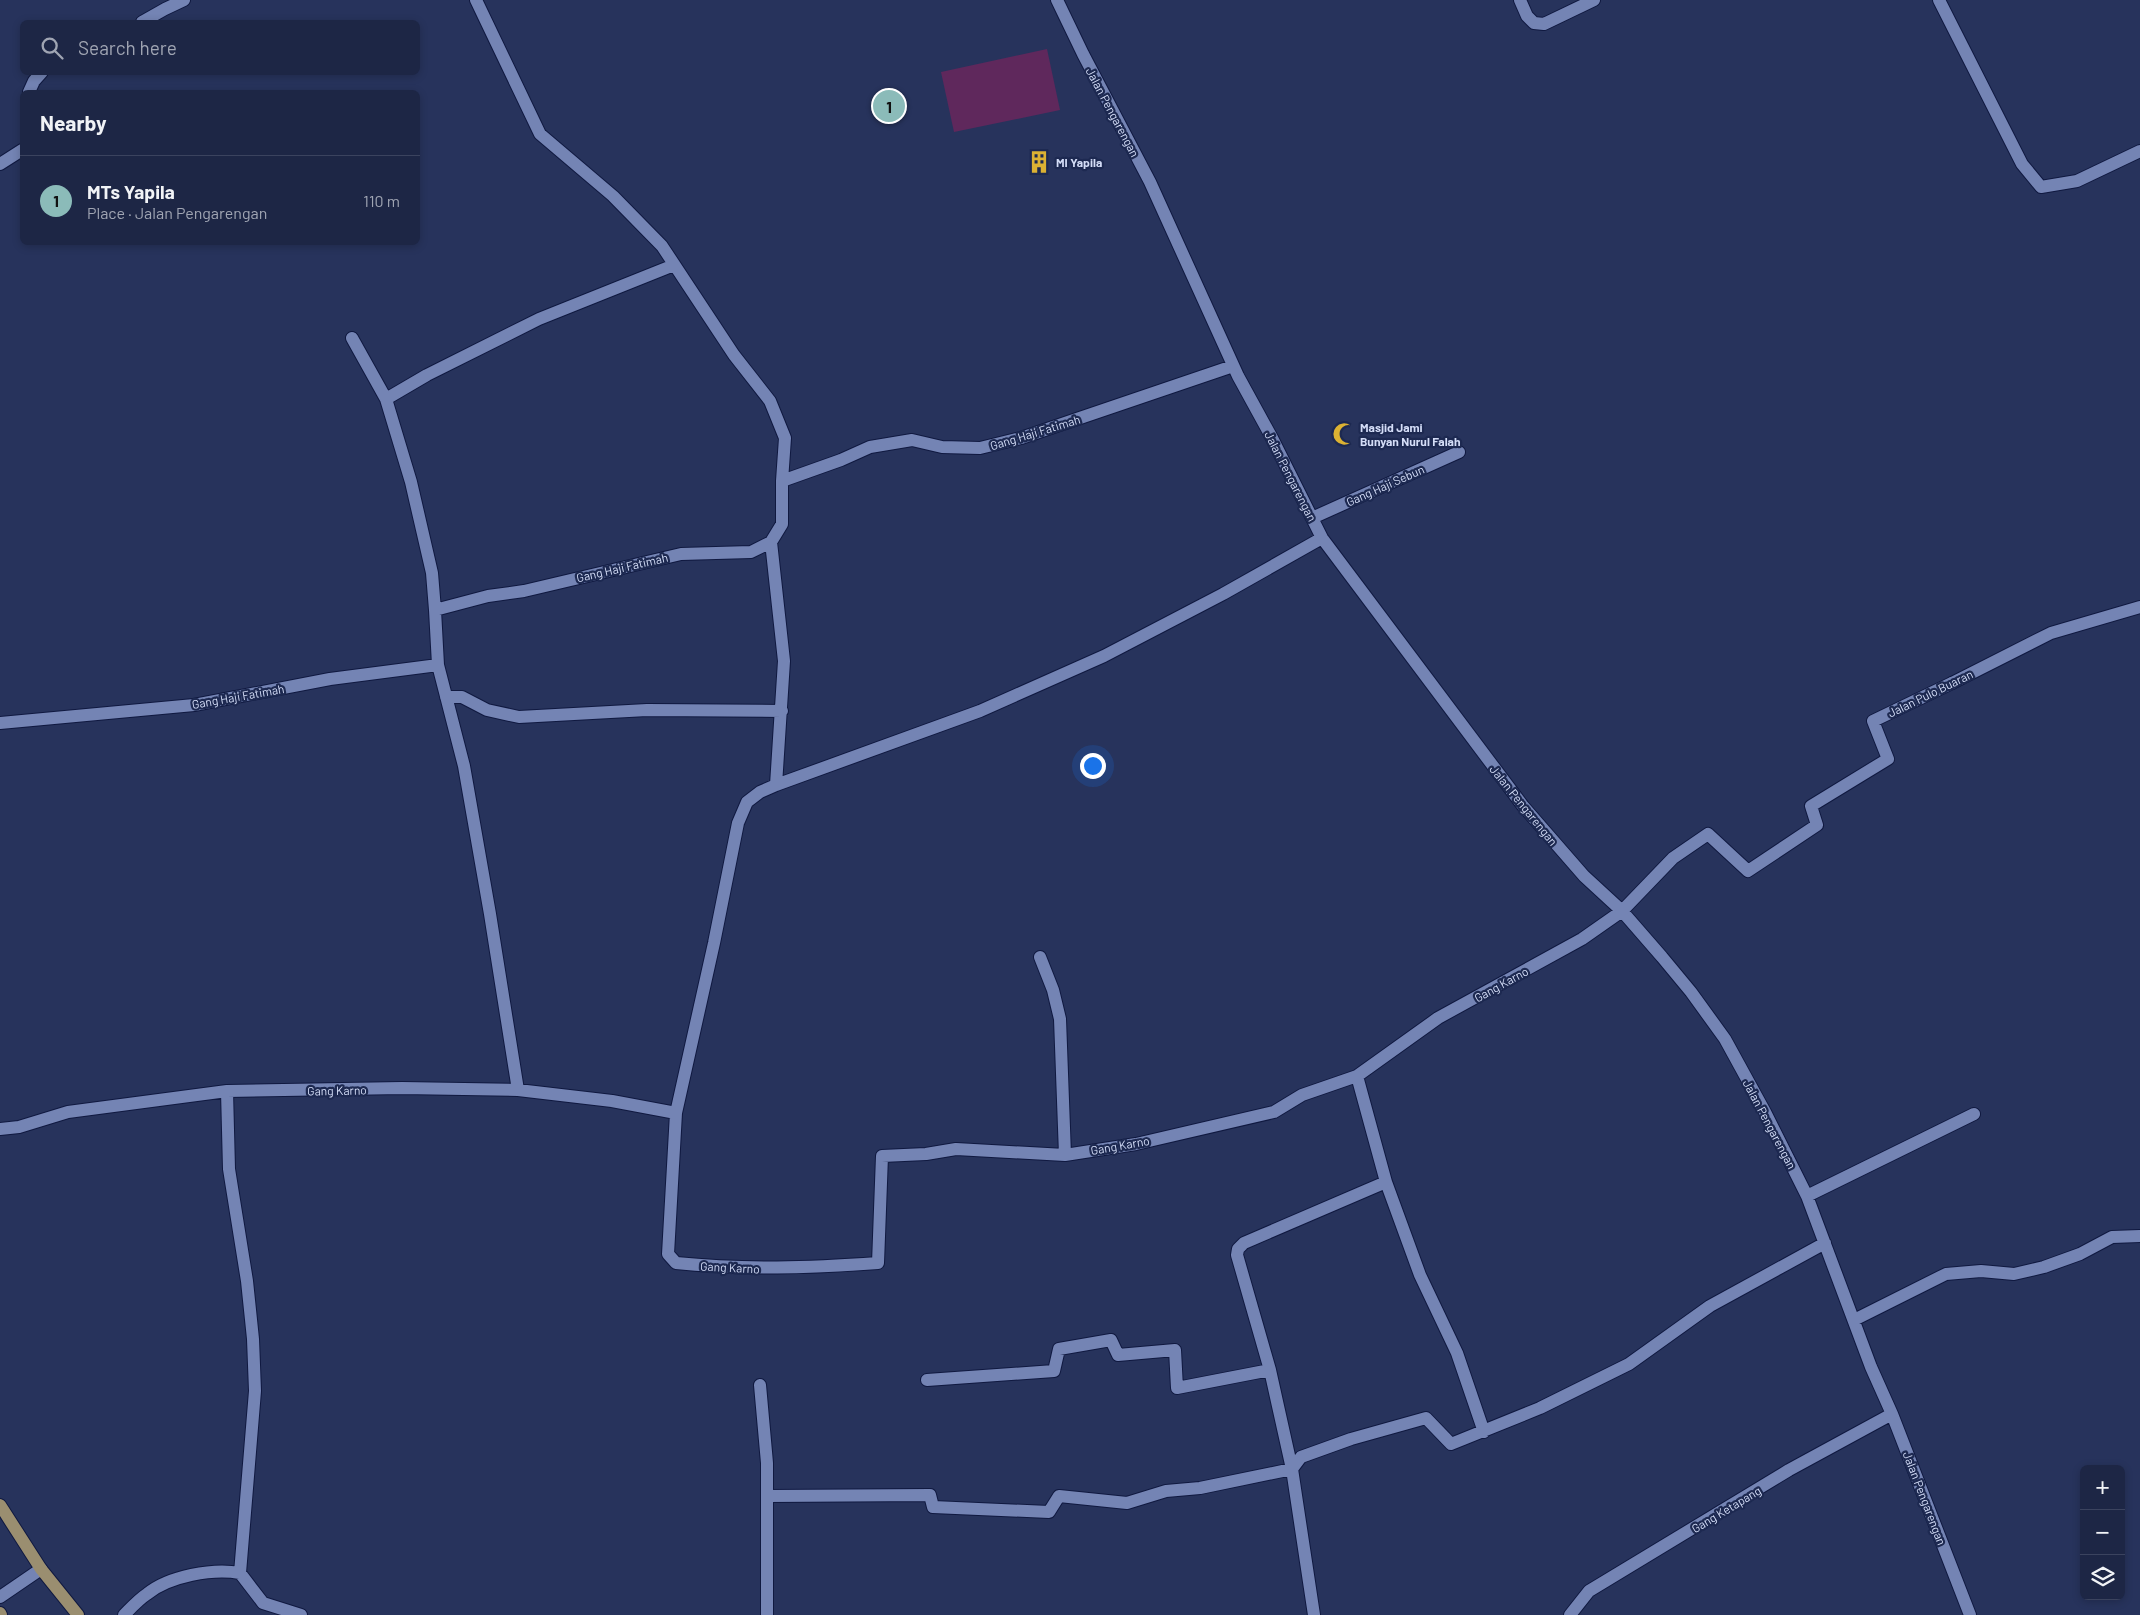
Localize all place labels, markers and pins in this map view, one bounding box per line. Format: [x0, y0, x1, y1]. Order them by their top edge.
pin: 1 [873, 87, 905, 125]
building icon: MI Yapila [1026, 149, 1052, 175]
place label: MI Yapila [1056, 155, 1102, 169]
place label: Masjid Jami Bunyan Nurul Falah [1360, 420, 1461, 448]
mosque icon: Masjid Jami Bunyan Nurul Falah [1331, 421, 1357, 447]

